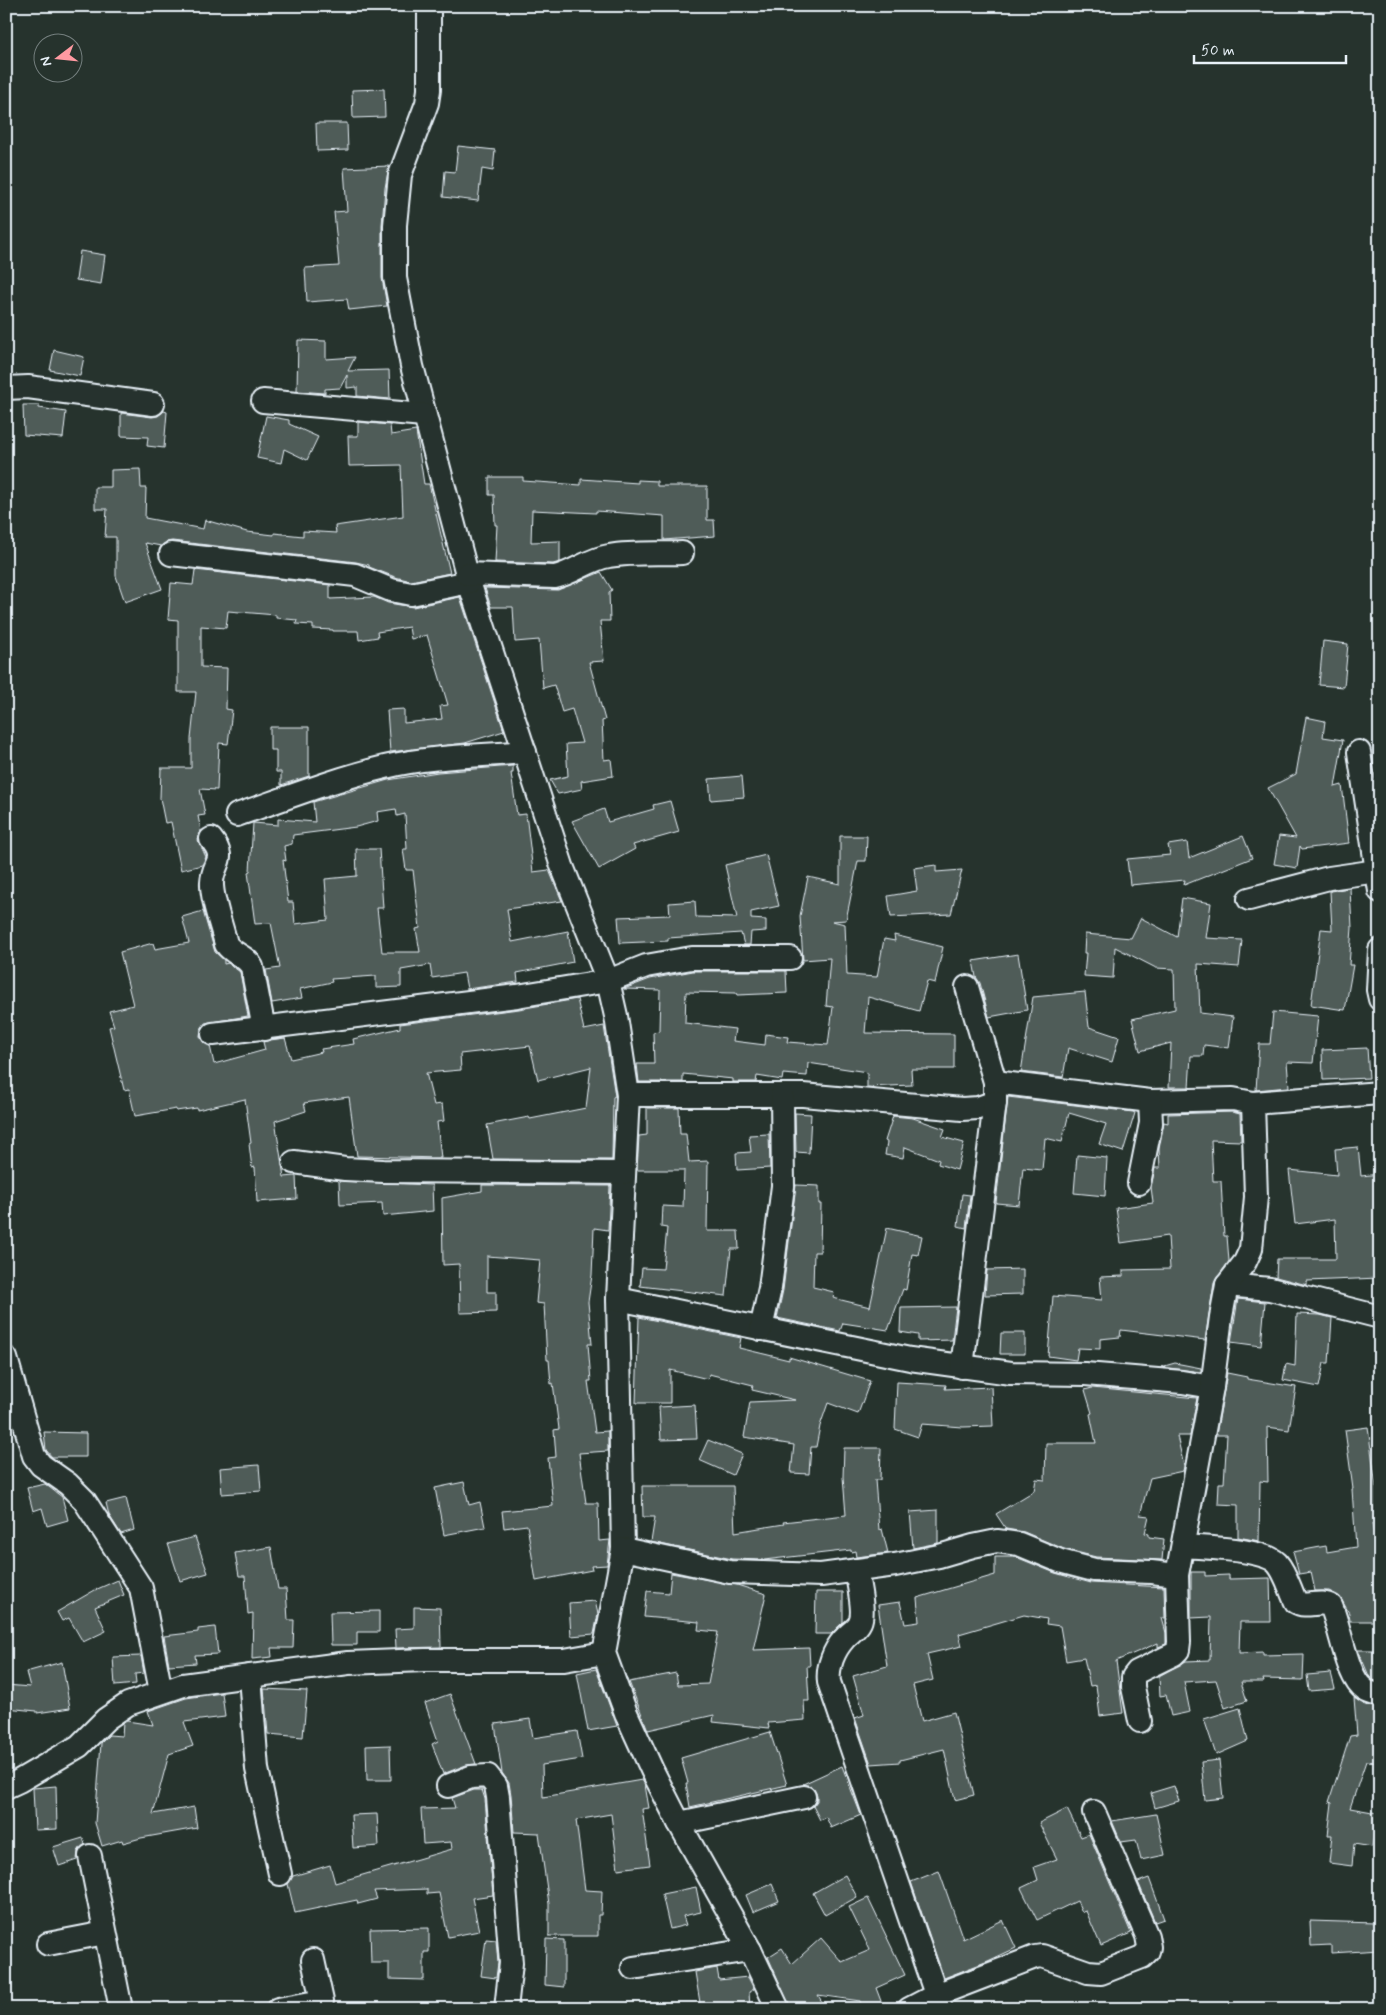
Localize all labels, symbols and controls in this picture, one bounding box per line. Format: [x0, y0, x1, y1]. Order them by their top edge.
north arrow [32, 32, 82, 82]
scale bar [1194, 32, 1346, 64]
text: 50 m [1201, 41, 1235, 61]
text: N [37, 54, 56, 68]

